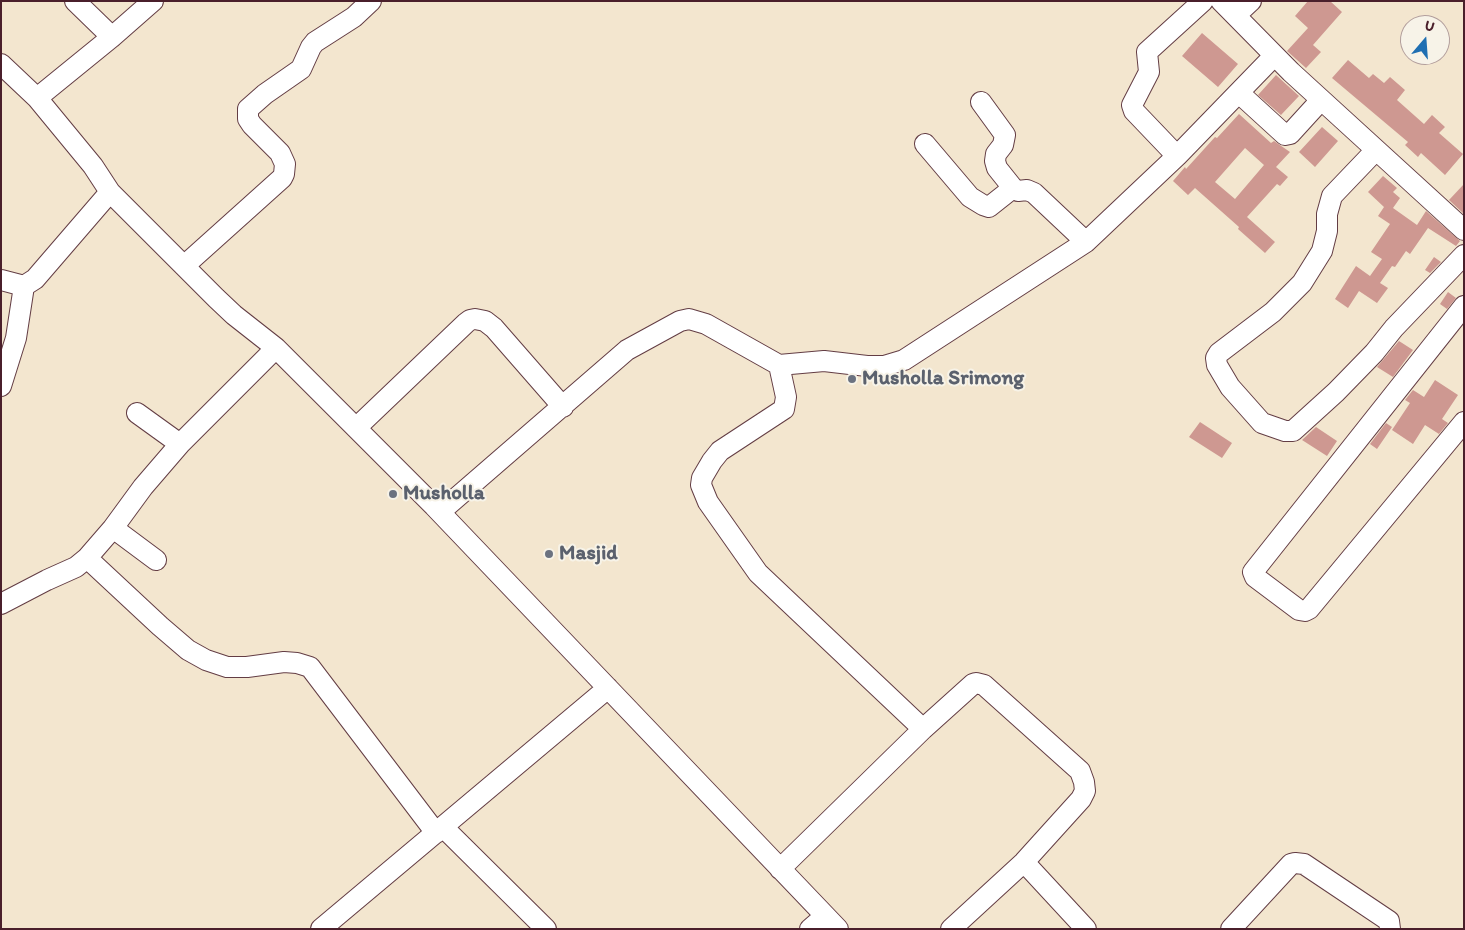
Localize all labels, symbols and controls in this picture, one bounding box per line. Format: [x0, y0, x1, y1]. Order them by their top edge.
north arrow [1400, 15, 1450, 65]
text: U [1422, 17, 1437, 36]
place label: Musholla Srimong [862, 366, 1024, 392]
marker: Musholla Srimong [846, 373, 858, 385]
place label: Musholla [403, 481, 485, 507]
marker: Musholla [387, 488, 399, 500]
place label: Masjid [559, 541, 618, 567]
marker: Masjid [543, 548, 555, 560]

